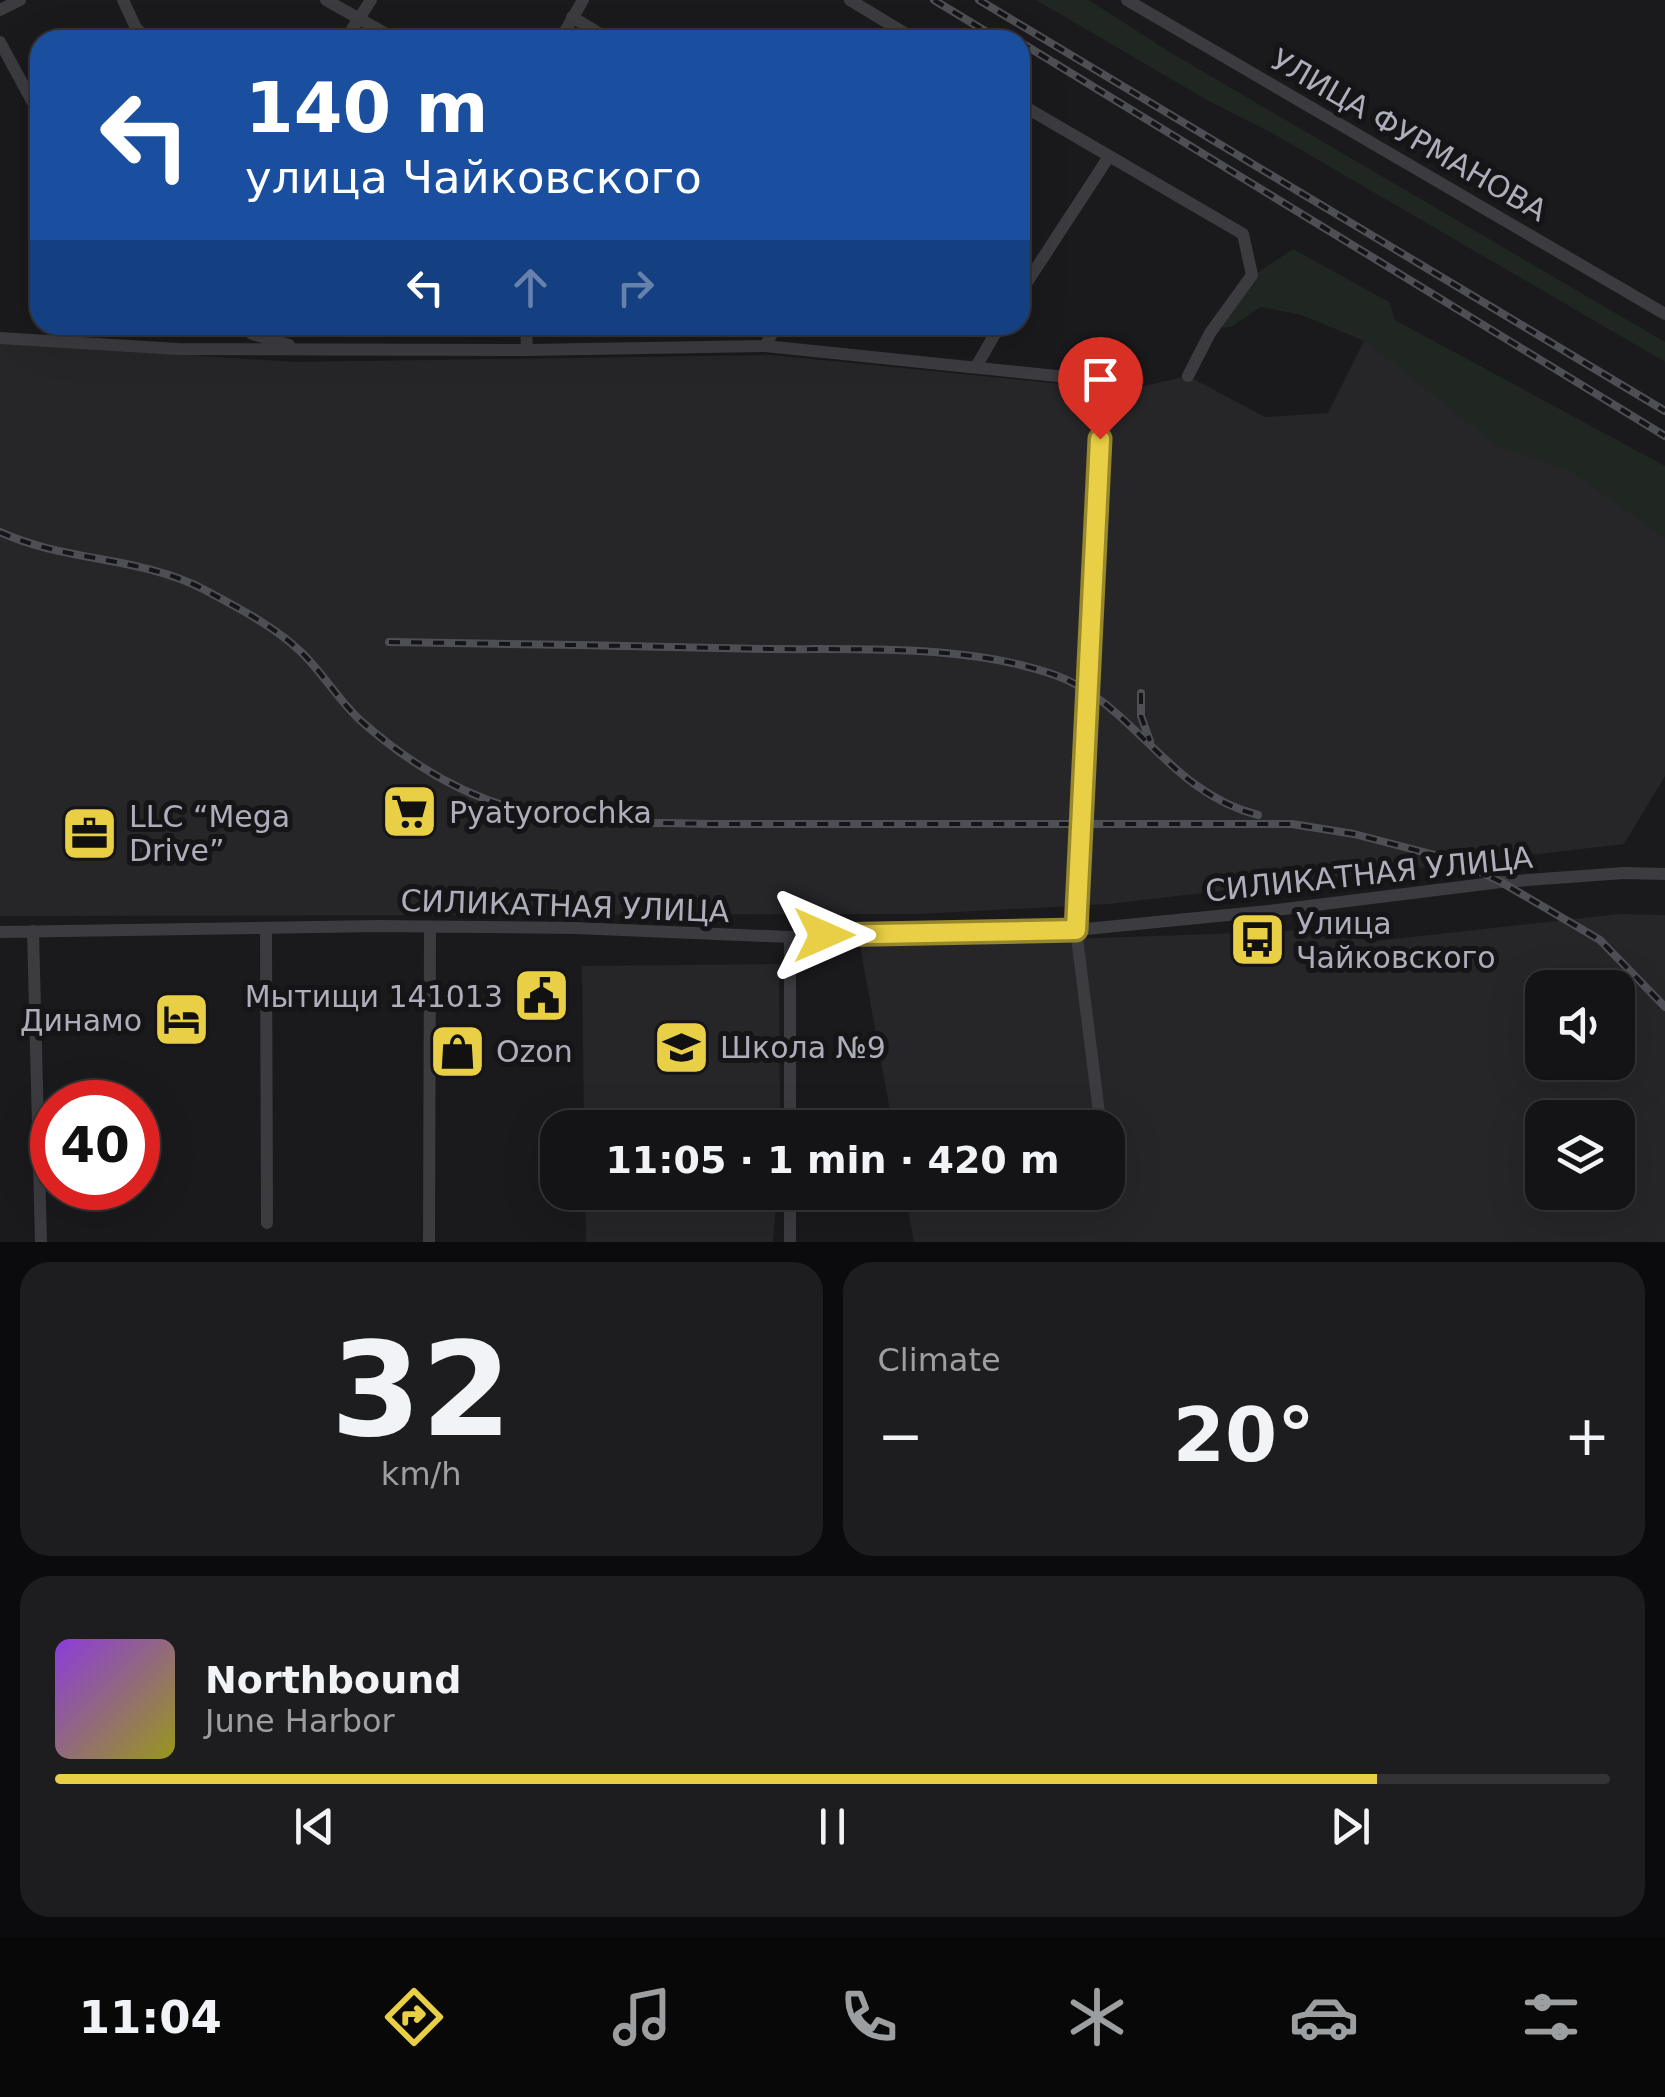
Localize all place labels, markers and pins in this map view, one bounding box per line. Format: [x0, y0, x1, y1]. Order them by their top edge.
pin [1058, 337, 1143, 440]
supermarket icon: Pyatyorochka [380, 782, 440, 842]
place label: Pyatyorochka [449, 795, 652, 830]
place label: LLC “Mega Drive” [129, 799, 290, 868]
office icon: LLC “Mega Drive” [60, 803, 120, 863]
place label: Улица Чайковского [1296, 906, 1496, 975]
bus stop icon: Улица Чайковского [1227, 910, 1287, 970]
public building icon: Мытищи 141013 [512, 966, 572, 1026]
place label: Мытищи 141013 [245, 979, 503, 1014]
hotel icon: Динамо [151, 990, 211, 1050]
place label: Динамо [20, 1003, 142, 1038]
school or university icon: Школа №9 [651, 1017, 711, 1077]
shop icon: Ozon [427, 1021, 487, 1081]
place label: Школа №9 [720, 1030, 886, 1065]
place label: Ozon [496, 1034, 573, 1069]

